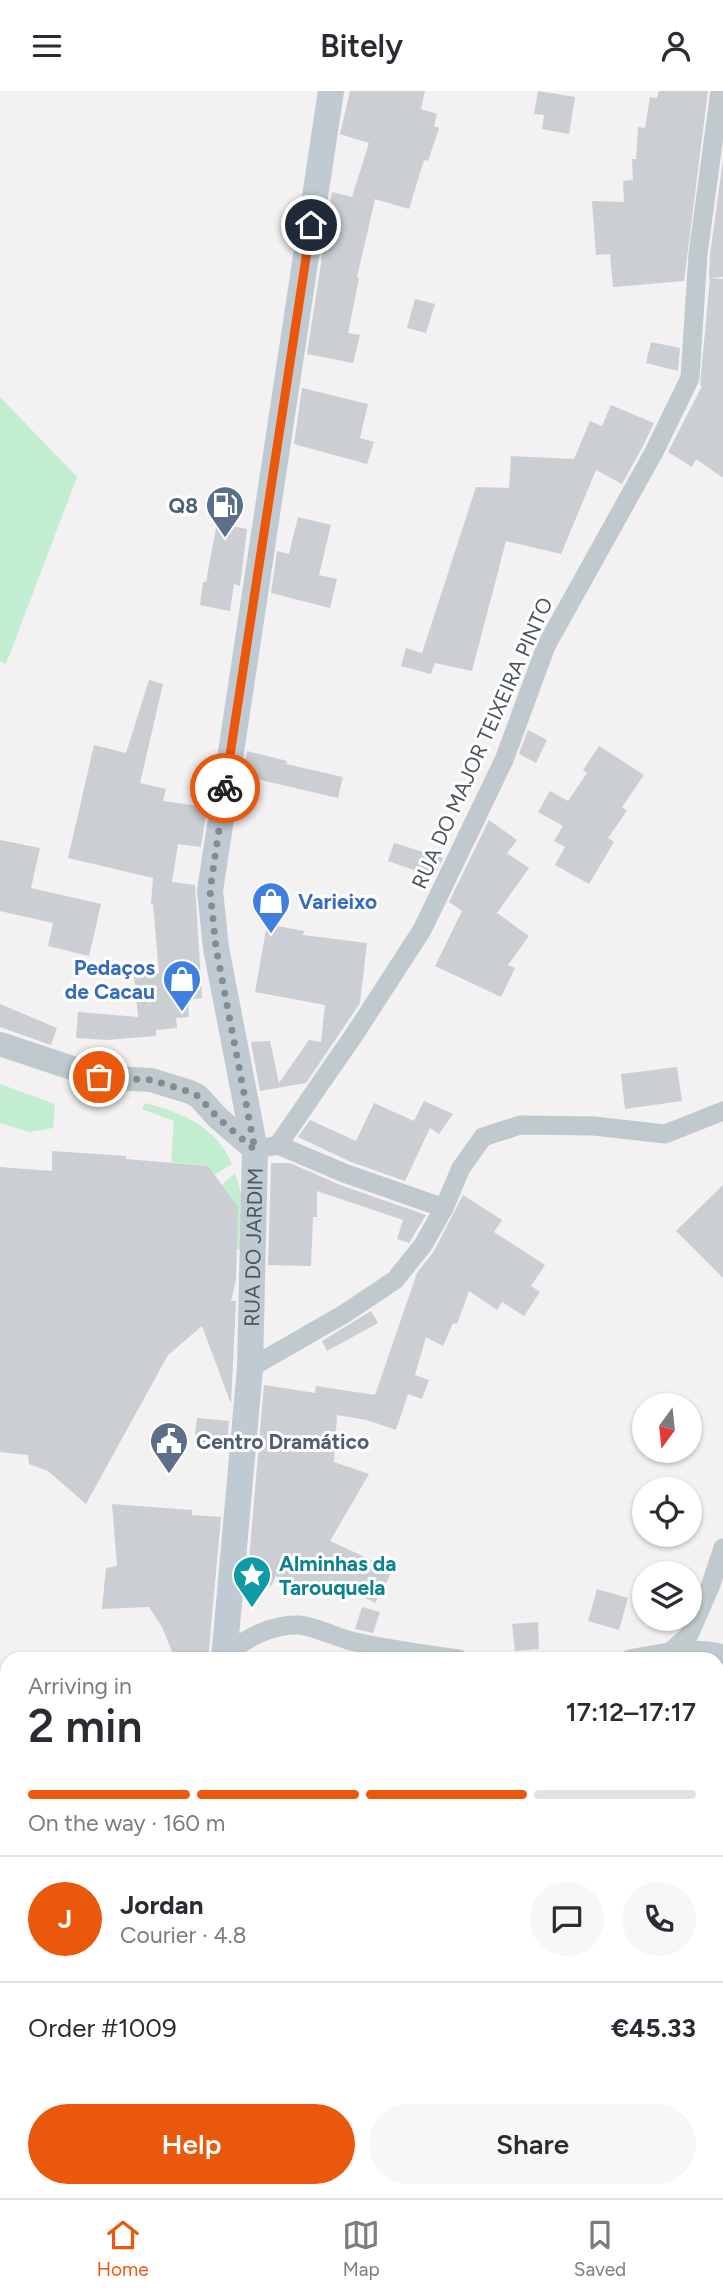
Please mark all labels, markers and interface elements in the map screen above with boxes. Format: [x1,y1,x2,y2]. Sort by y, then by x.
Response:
icon: menu [28,27,66,65]
text: Bitely [320,27,403,65]
icon: person [657,27,695,65]
pin [281,195,341,255]
icon: home [292,206,330,244]
fuel station icon: Q8 [204,484,246,539]
place label: Q8 [169,493,198,518]
street label: RUA DO MAJOR TEIXEIRA PINTO [406,594,558,892]
courier [190,753,260,823]
icon: bike [206,769,244,807]
shop icon: Varieixo [250,880,292,935]
place label: Varieixo [298,889,377,914]
place label: Pedaços de Cacau [65,955,155,1004]
shop icon: Pedaços de Cacau [161,958,203,1013]
pin [69,1047,129,1107]
icon: bag [80,1058,118,1096]
street label: RUA DO JARDIM [238,1167,267,1327]
north arrow [632,1393,702,1463]
map controls [632,1393,702,1631]
public building icon: Centro Dramático [148,1420,190,1475]
place label: Centro Dramático [196,1429,369,1454]
button: locate [632,1477,702,1547]
place label: Alminhas da Tarouquela [279,1551,397,1600]
place icon: Alminhas da Tarouquela [231,1554,273,1609]
button: layers [632,1561,702,1631]
text: Arriving in [28,1672,132,1700]
text: 17:12–17:17 [566,1696,696,1728]
text: 2 min [28,1698,143,1754]
text: On the way · 160 m [28,1809,225,1837]
button: chat [530,1882,604,1956]
button: phone [622,1882,696,1956]
text: Jordan [120,1889,203,1921]
text: J [58,1903,72,1935]
text: Courier · 4.8 [120,1921,247,1949]
text: Order #1009 [28,2012,177,2044]
text: €45.33 [611,2012,696,2044]
button: Help [28,2104,355,2184]
button: Share [369,2104,696,2184]
tab: Home [97,2216,149,2281]
tab: Map [342,2216,380,2281]
tab: Saved [574,2216,626,2281]

